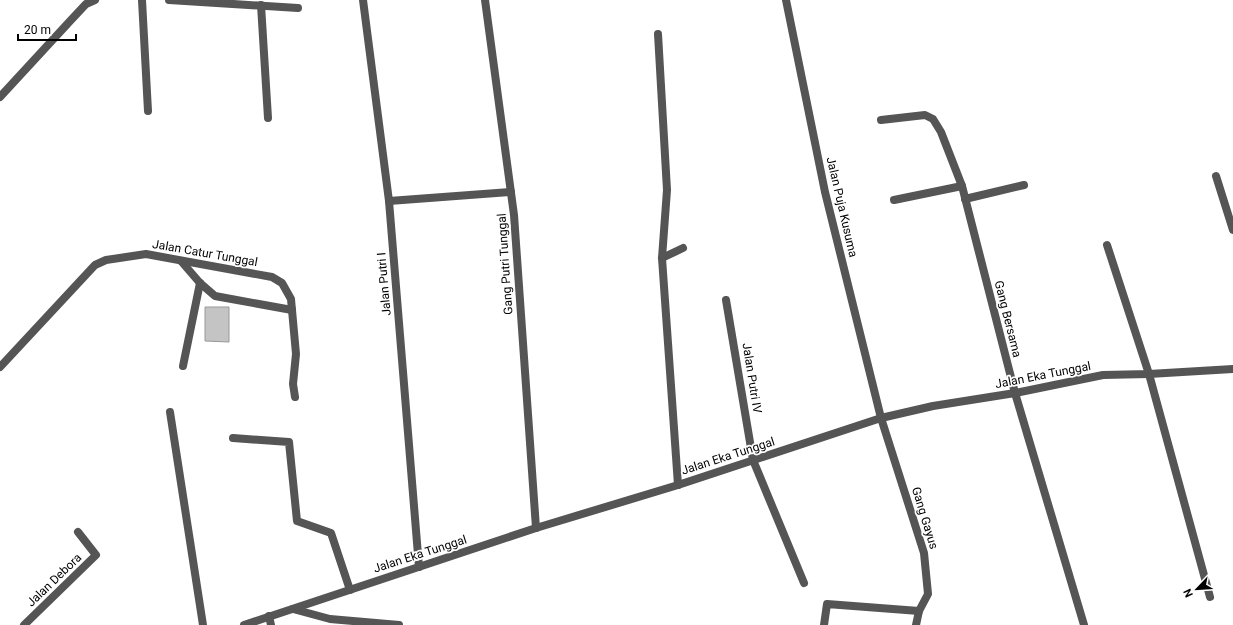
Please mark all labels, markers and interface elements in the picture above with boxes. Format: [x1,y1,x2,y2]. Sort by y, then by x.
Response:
scale bar [18,16,76,42]
text: 20 m [24,23,51,37]
street label: Jalan Puja Kusuma [824,155,860,259]
street label: Gang Putri Tunggal [494,213,516,315]
street label: Jalan Catur Tunggal [151,237,259,269]
street label: Jalan Putri I [374,252,394,316]
street label: Gang Bersama [992,279,1024,359]
street label: Jalan Putri IV [740,342,765,415]
street label: Jalan Eka Tunggal [994,359,1092,391]
street label: Jalan Eka Tunggal [680,434,776,478]
street label: Gang Gayus [909,485,941,551]
street label: Jalan Eka Tunggal [372,532,468,576]
street label: Jalan Debora [24,551,84,609]
north arrow [1177,569,1217,609]
text: N [1181,587,1196,599]

